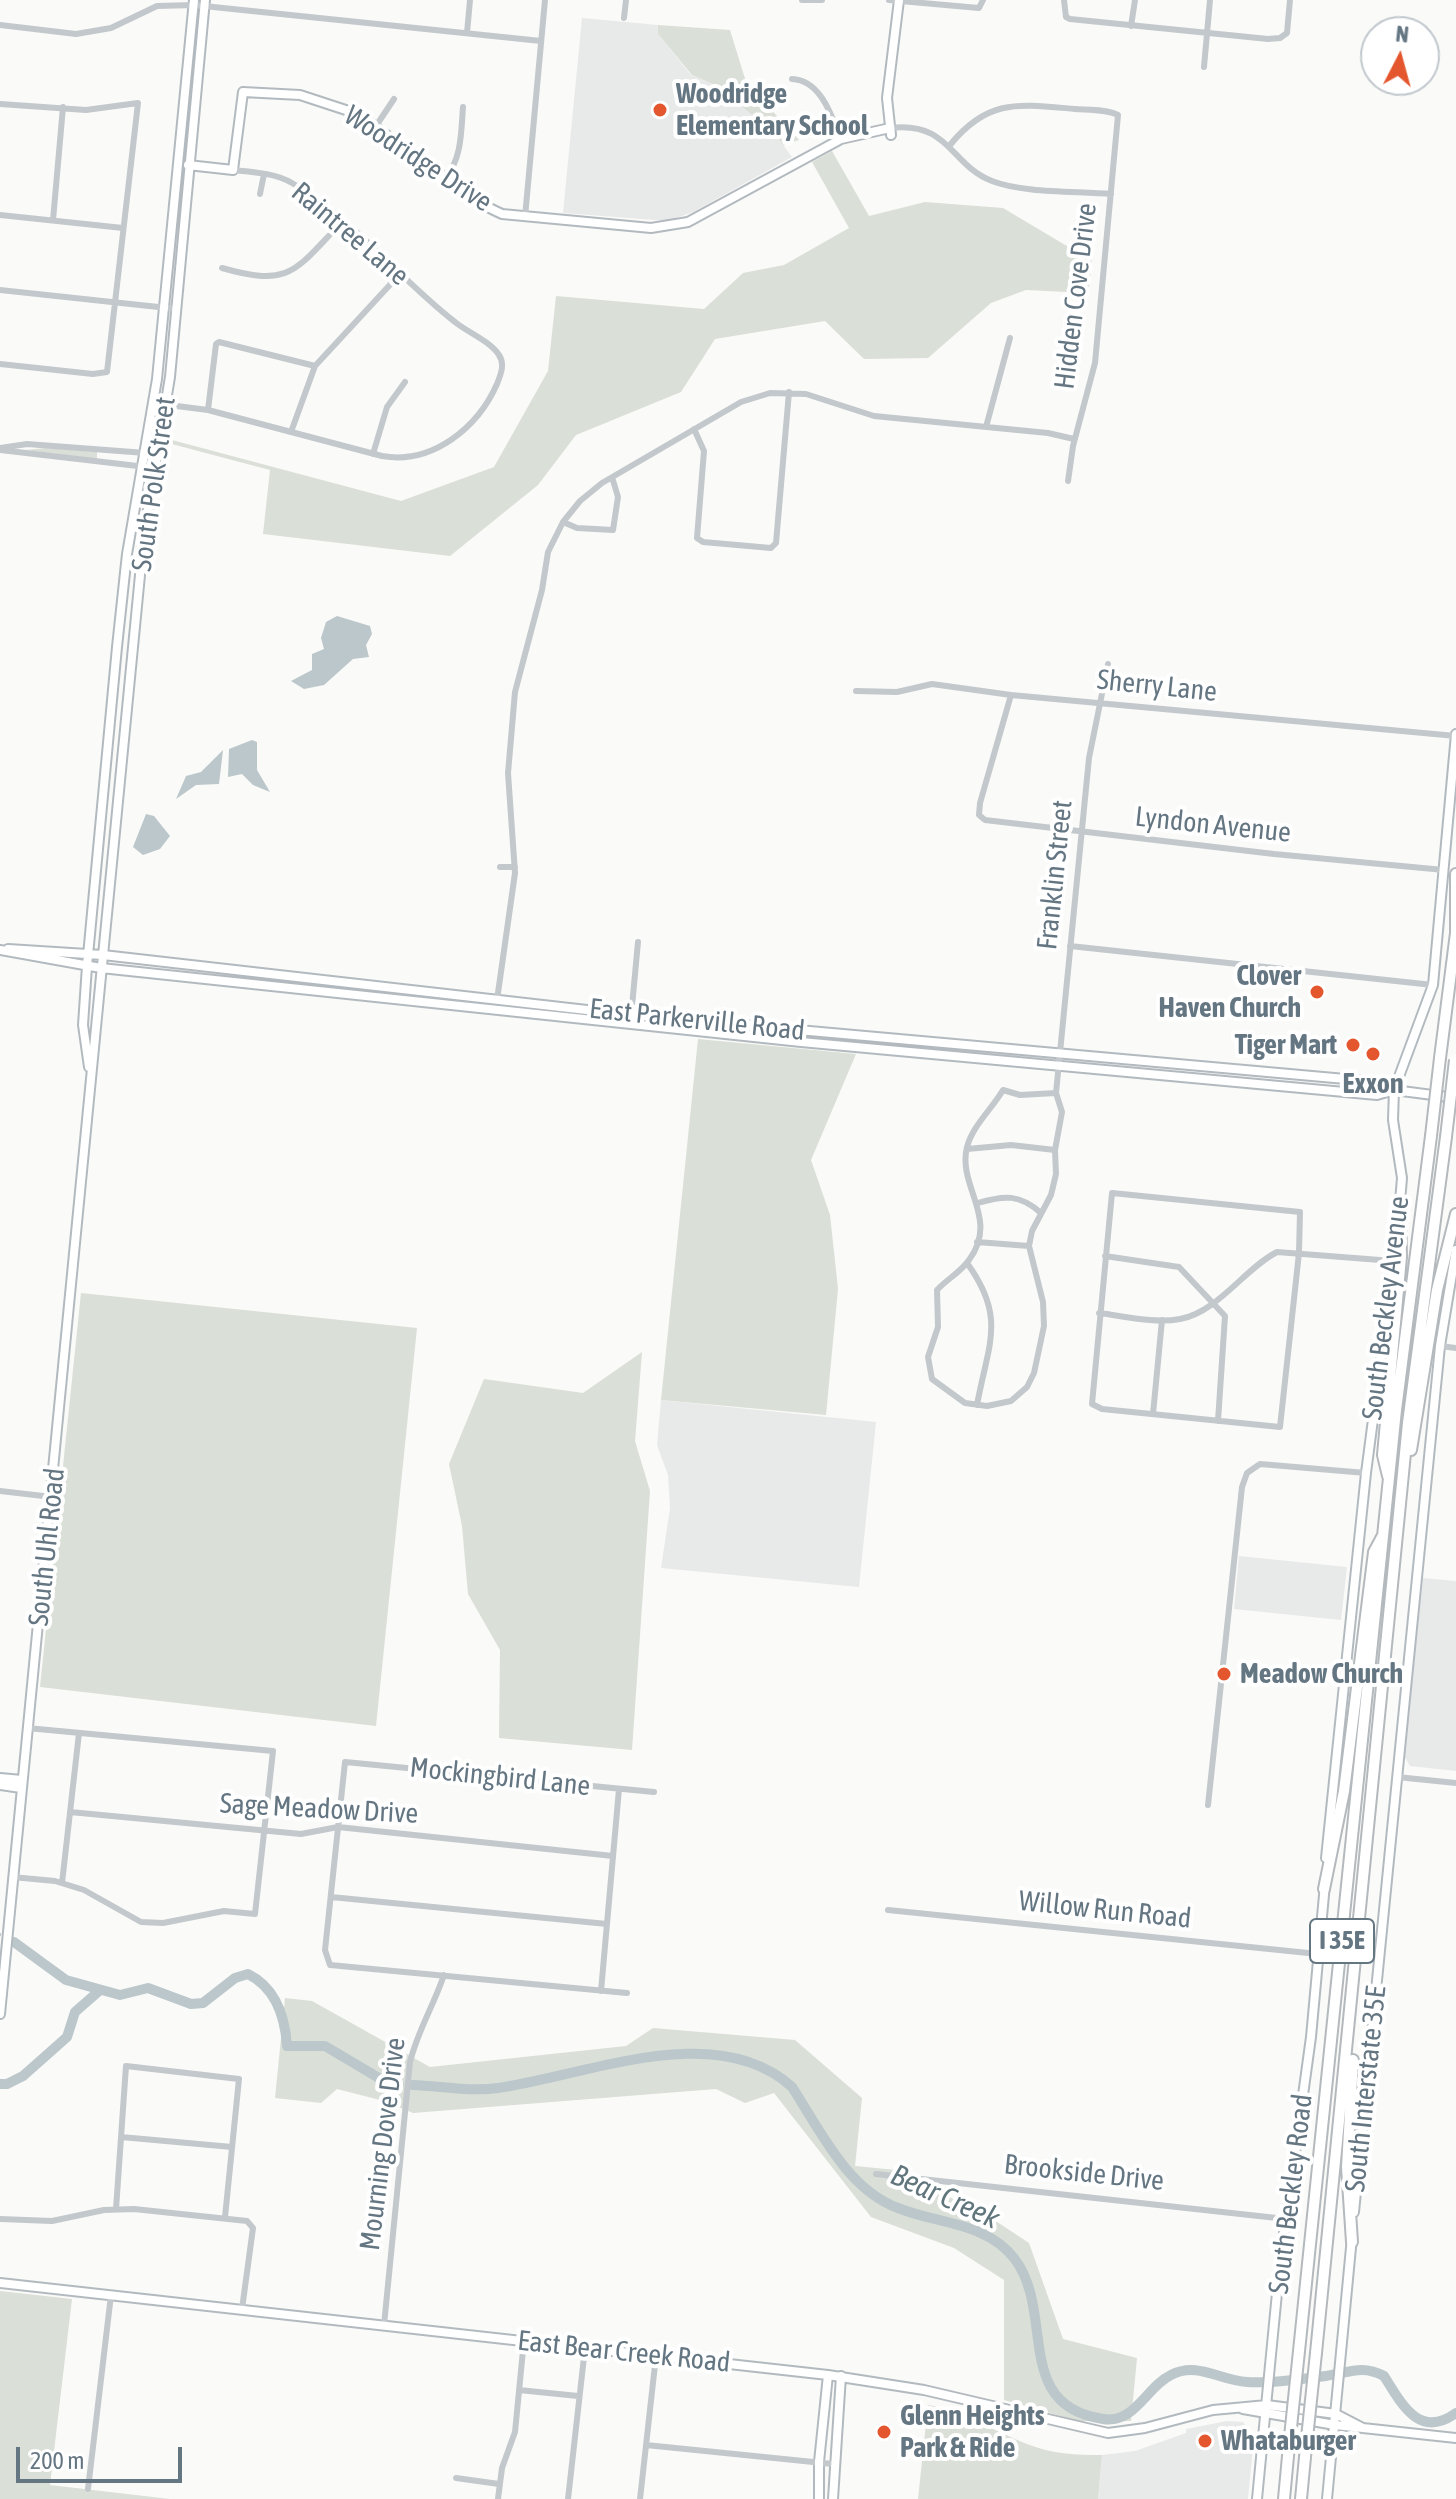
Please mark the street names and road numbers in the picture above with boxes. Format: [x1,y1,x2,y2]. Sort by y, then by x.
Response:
street label: Woodridge Drive [338,99,498,219]
street label: Raintree Lane [285,175,415,293]
street label: Hidden Cove Drive [1048,201,1104,391]
street label: South Polk Street [125,395,183,573]
street label: Sherry Lane [1096,663,1218,709]
street label: Franklin Street [1030,799,1080,951]
street label: Lyndon Avenue [1133,800,1293,850]
street label: East Parkerville Road [588,992,806,1048]
street label: South Beckley Avenue [1356,1194,1416,1422]
street label: South Uhl Road [22,1466,72,1628]
street label: Mockingbird Lane [408,1751,592,1803]
street label: Sage Meadow Drive [219,1787,419,1831]
street label: Willow Run Road [1017,1884,1193,1936]
road number: I 35E [1310,1919,1374,1963]
street label: South Interstate 35E [1338,1984,1394,2194]
street label: Mourning Dove Drive [353,2036,413,2252]
street label: South Beckley Road [1262,2092,1320,2296]
street label: Brookside Drive [1002,2148,1166,2198]
street label: East Bear Creek Road [516,2324,732,2380]

